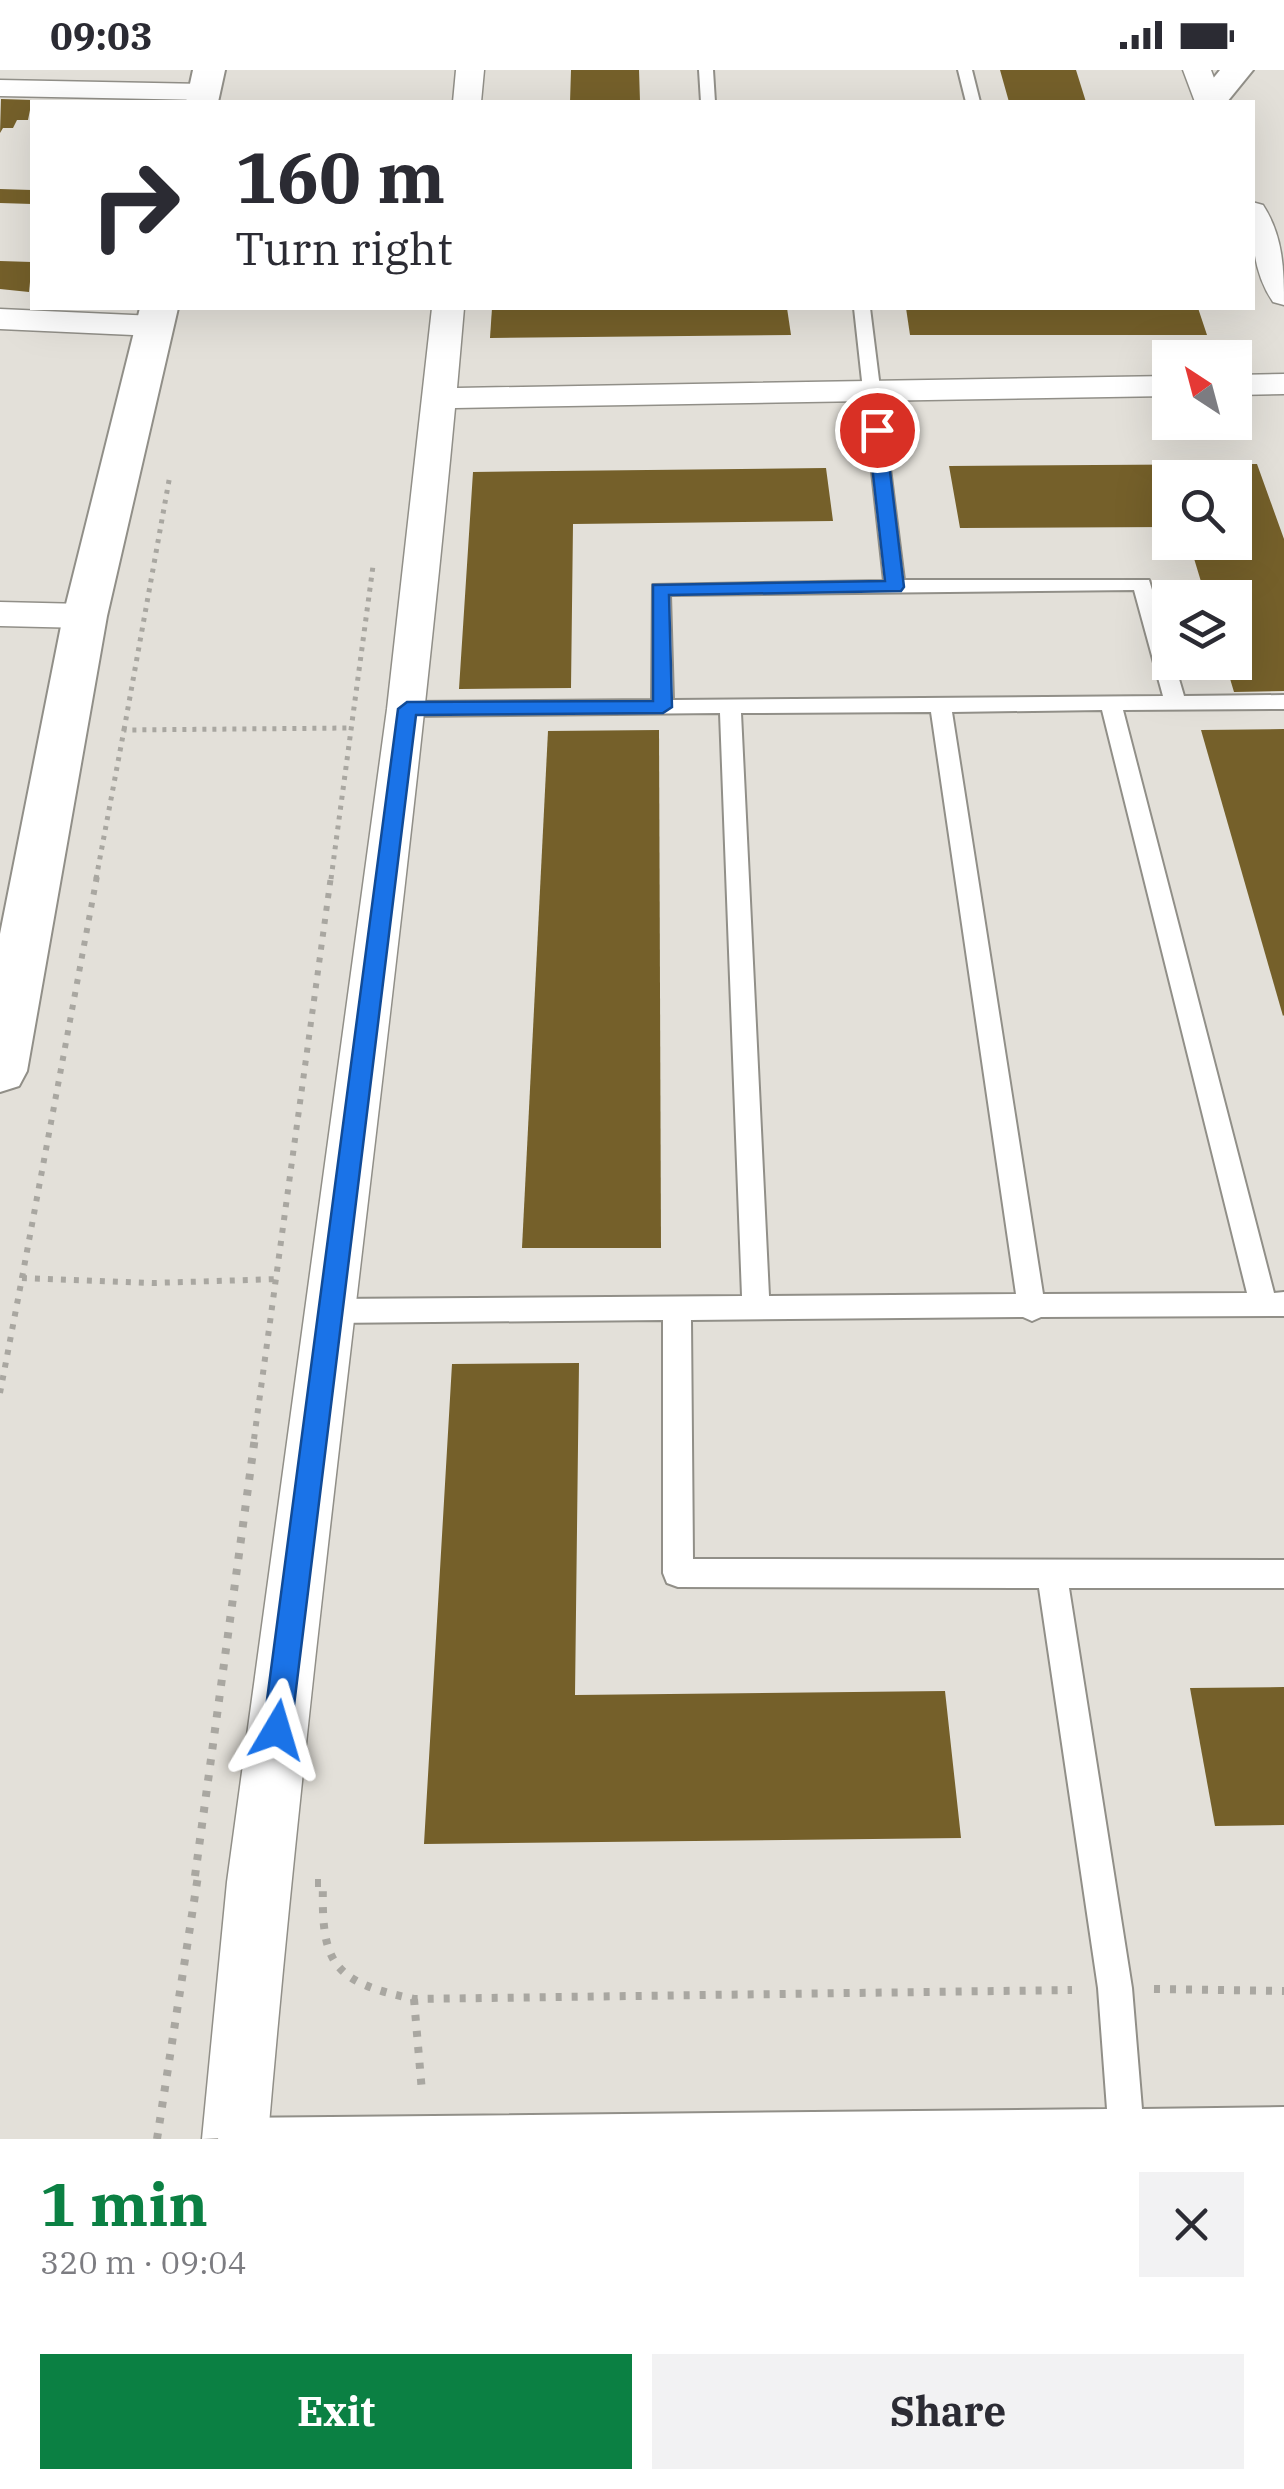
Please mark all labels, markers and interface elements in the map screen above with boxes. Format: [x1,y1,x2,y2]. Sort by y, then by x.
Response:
text: 09:03 [50,11,153,60]
text: 160 m [235,131,445,222]
icon: right [70,140,200,270]
text: Turn right [235,219,453,277]
north arrow [1152,340,1252,440]
map controls [1152,340,1252,680]
pin [835,388,920,473]
icon: arrive [850,403,905,458]
button: search [1152,460,1252,560]
button: layers [1152,580,1252,680]
position arrow [225,1678,329,1782]
text: 1 min [40,2164,208,2243]
button: close [1139,2172,1244,2277]
text: 320 m · 09:04 [40,2241,247,2283]
button: Exit [40,2354,632,2469]
button: Share [652,2354,1244,2469]

